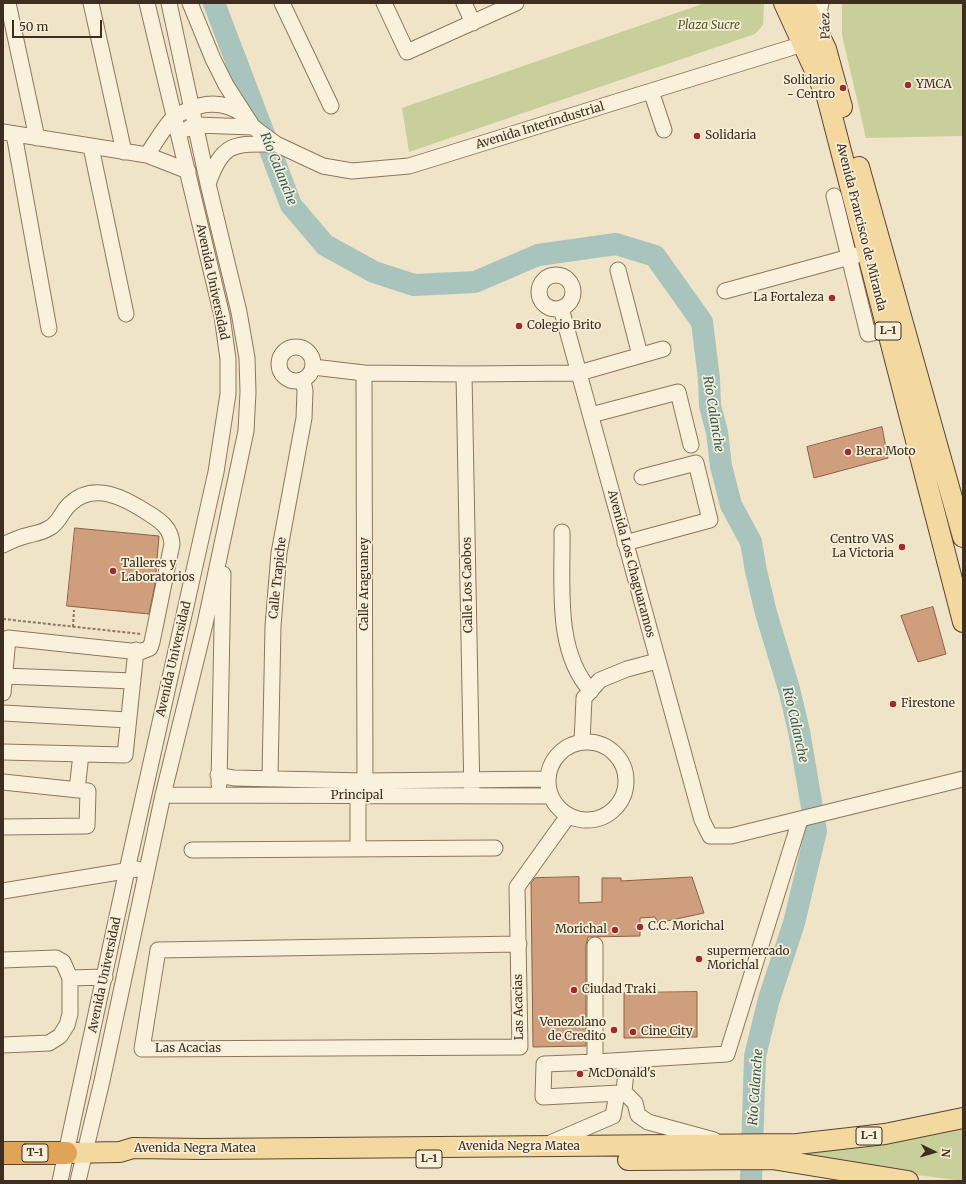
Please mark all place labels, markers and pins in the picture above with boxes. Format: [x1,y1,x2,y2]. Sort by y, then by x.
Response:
place label: Solidario - Centro [783,74,835,102]
place label: YMCA [916,78,952,92]
marker: YMCA [903,80,913,90]
marker: Solidario - Centro [838,83,848,93]
place label: Solidaria [705,129,756,143]
marker: Solidaria [692,131,702,141]
place label: La Fortaleza [753,291,824,305]
marker: La Fortaleza [827,293,837,303]
place label: Colegio Brito [527,319,601,333]
marker: Colegio Brito [514,321,524,331]
place label: Bera Moto [856,445,915,459]
marker: Bera Moto [843,447,853,457]
place label: Centro VAS La Victoria [830,533,894,561]
marker: Centro VAS La Victoria [897,542,907,552]
place label: Talleres y Laboratorios [121,557,195,585]
marker: Talleres y Laboratorios [108,566,118,576]
place label: Firestone [901,697,955,711]
marker: Firestone [888,699,898,709]
place label: C.C. Morichal [648,920,724,934]
marker: C.C. Morichal [635,922,645,932]
place label: Morichal [555,923,607,937]
marker: Morichal [610,925,620,935]
place label: supermercado Morichal [707,945,790,973]
marker: supermercado Morichal [694,954,704,964]
place label: Ciudad Traki [582,983,656,997]
marker: Ciudad Traki [569,985,579,995]
place label: Venezolano de Credito [540,1016,606,1044]
marker: Venezolano de Credito [609,1025,619,1035]
place label: Cine City [641,1025,693,1039]
marker: Cine City [628,1027,638,1037]
place label: McDonald's [588,1067,656,1081]
marker: McDonald's [575,1069,585,1079]

